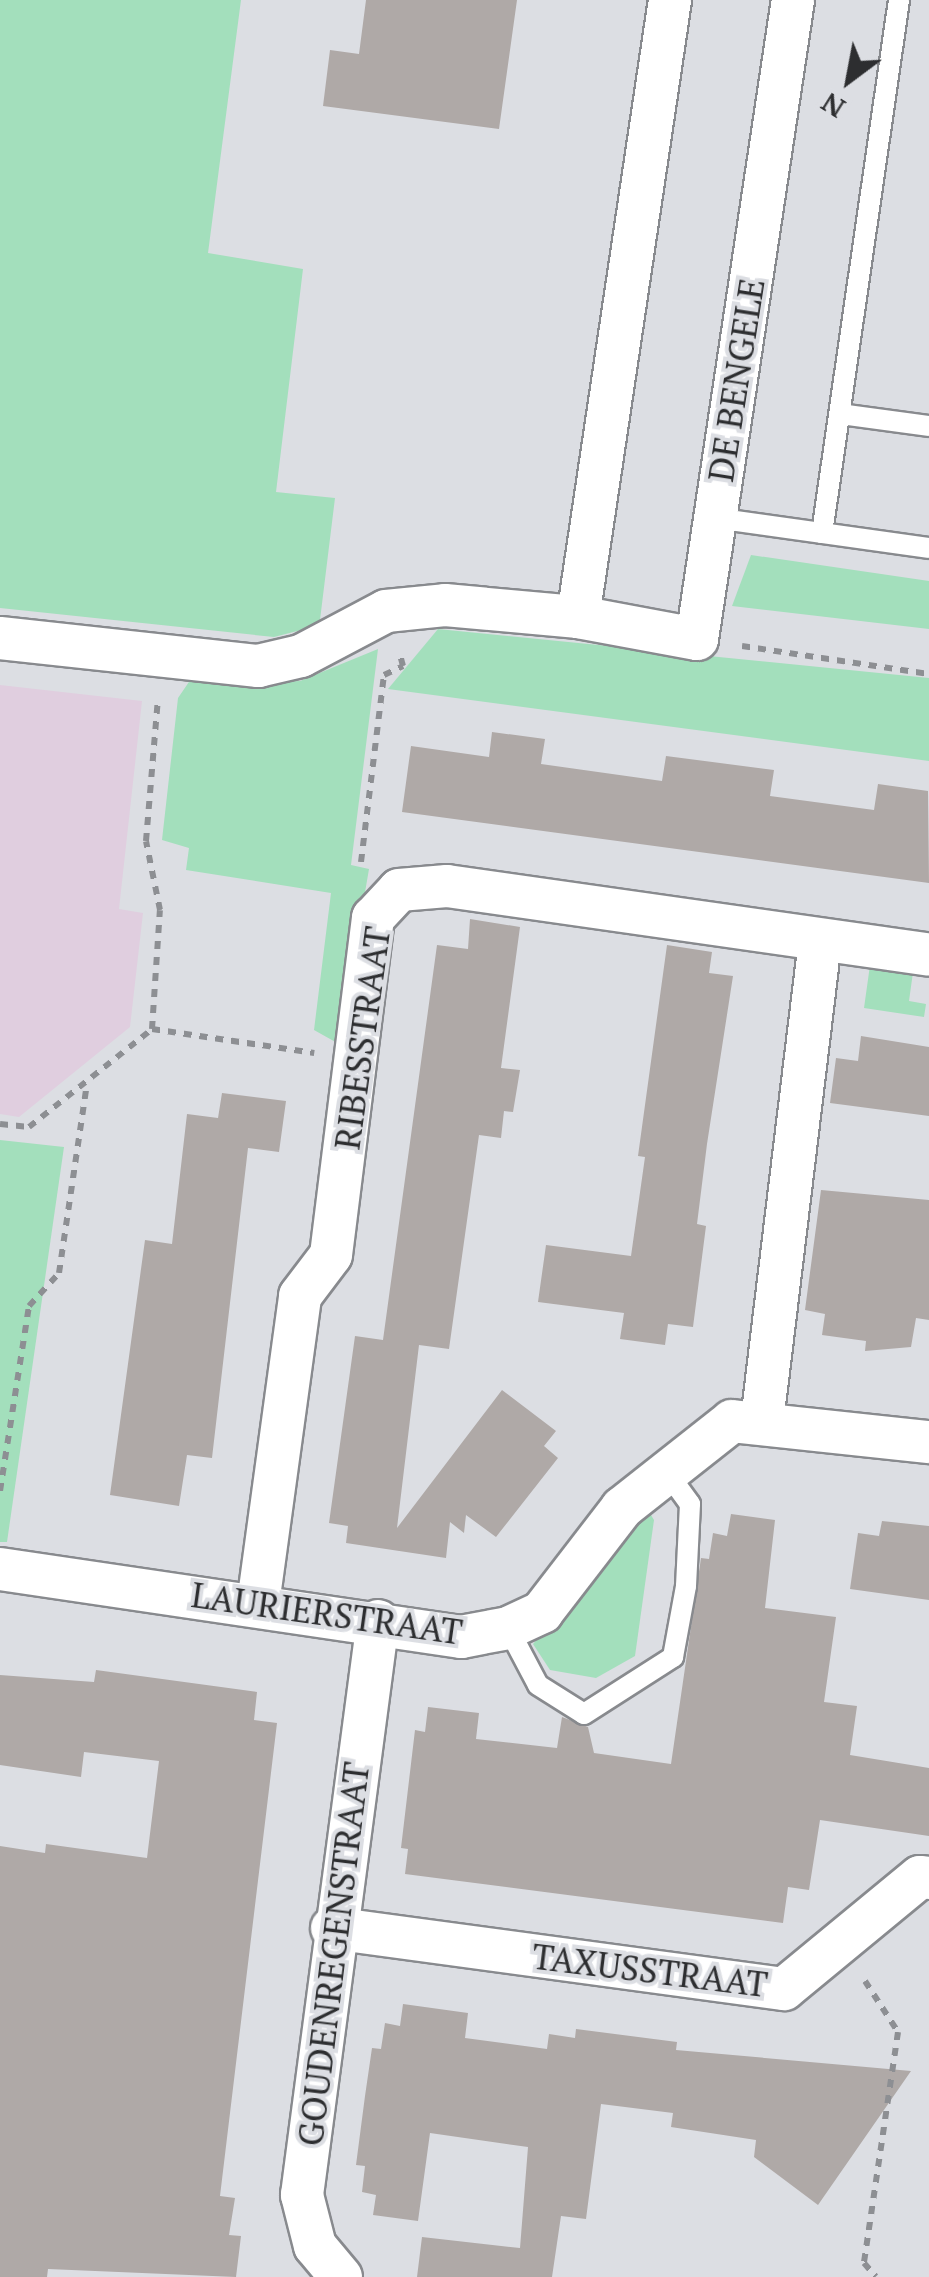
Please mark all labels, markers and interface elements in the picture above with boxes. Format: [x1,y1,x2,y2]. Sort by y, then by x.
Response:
north arrow [799,30,899,130]
text: N [814,85,852,127]
street label: DE BENGELE [699,275,773,485]
street label: RIBESSTRAAT [326,924,398,1152]
street label: LAURIERSTRAAT [189,1573,465,1653]
street label: GOUDENREGENSTRAAT [289,1760,377,2148]
street label: TAXUSSTRAAT [530,1935,770,2005]

